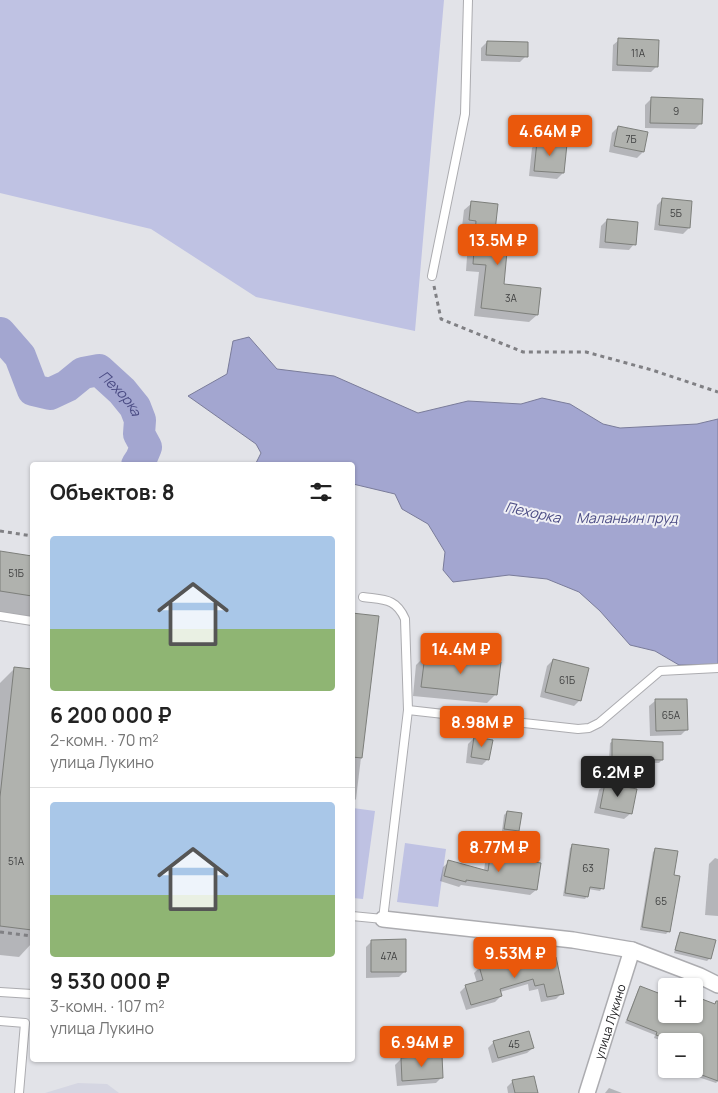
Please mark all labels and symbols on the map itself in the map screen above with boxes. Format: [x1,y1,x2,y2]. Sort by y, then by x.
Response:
house number: 11А [631,46,646,60]
house number: 9 [673,104,679,118]
pin: 4.64M ₽ [504,114,596,157]
house number: 7Б [625,132,637,146]
house number: 5Б [670,206,682,220]
pin: 13.5M ₽ [452,224,544,266]
house number: 3А [505,291,518,305]
water label: Пехорка [96,366,147,419]
water label: Пехорка [504,497,564,527]
water label: Маланьин пруд [576,508,679,527]
house number: 51Б [8,566,24,580]
pin: 14.4M ₽ [415,632,507,675]
house number: 61Б [559,673,575,687]
pin: 8.98M ₽ [436,706,528,748]
house number: 65А [662,708,681,722]
pin: 6.2M ₽ [577,756,659,798]
pin: 8.77M ₽ [453,830,545,873]
house number: 51А [8,854,25,868]
house number: 63 [582,861,594,875]
house number: 65 [655,894,667,908]
pin: 9.53M ₽ [469,936,561,979]
house number: 47А [381,949,398,963]
street label: улица Лукино [590,982,629,1061]
pin: 6.94M ₽ [376,1026,468,1068]
house number: 45 [508,1037,520,1051]

